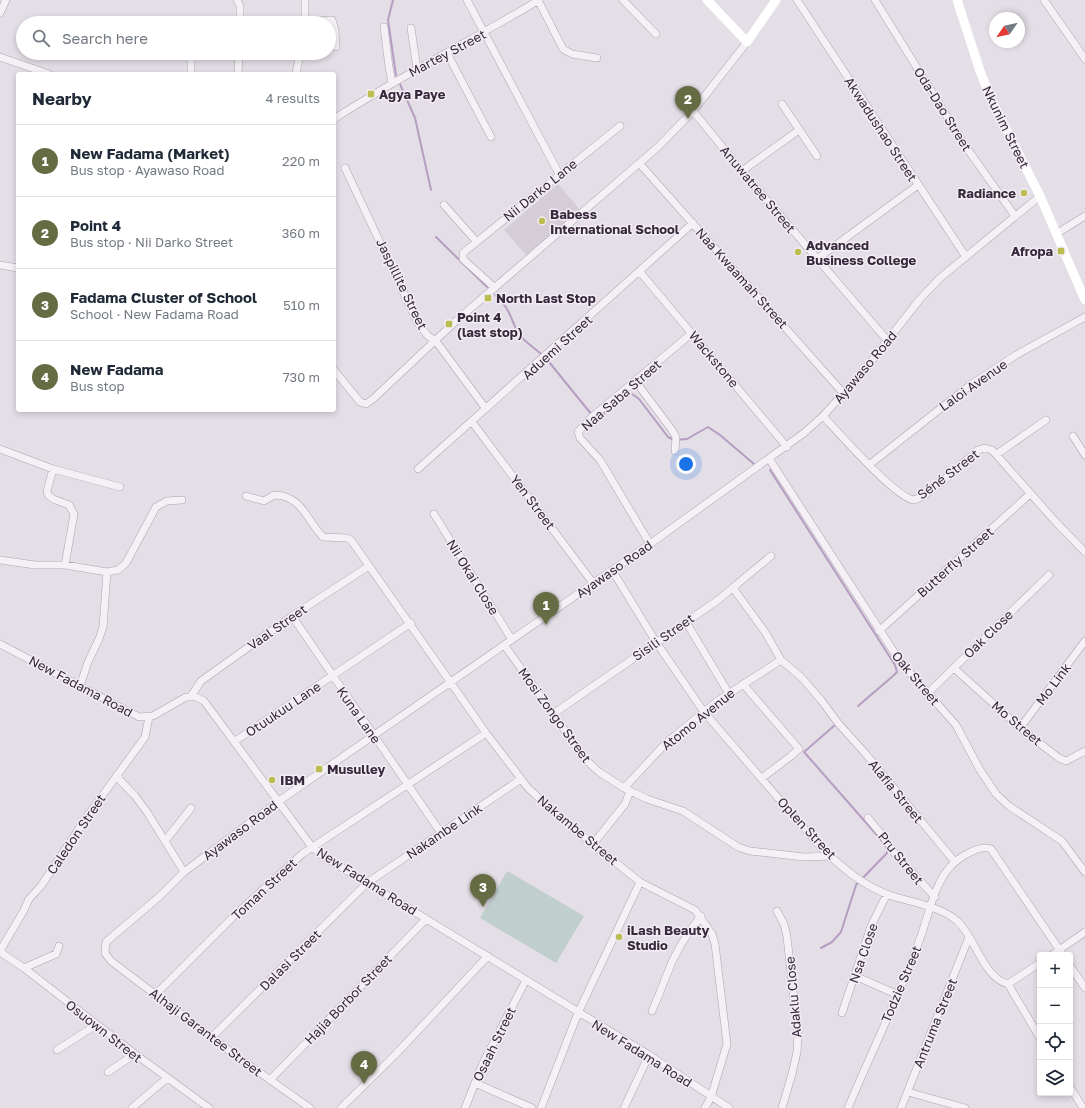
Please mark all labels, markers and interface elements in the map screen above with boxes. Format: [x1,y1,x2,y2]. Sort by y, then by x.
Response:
north arrow [989,12,1025,48]
search box [16,16,336,60]
street label: Martey Street [406,26,488,80]
icon: search [30,27,52,49]
text: Search here [62,29,148,47]
street label: Oda-Dao Street [911,64,975,154]
street label: Akwadushao Street [841,74,921,184]
street label: Nkunim Street [979,83,1033,171]
place label: Agya Paye [379,86,446,102]
pin: 2 [675,86,701,119]
text: Nearby [32,88,92,109]
marker: Agya Paye [366,89,376,99]
text: 4 results [266,90,320,106]
street label: Anuwatree Street [717,142,799,236]
text: New Fadama (Market) [70,144,230,162]
text: 1 [42,153,48,169]
text: 220 m [282,153,320,169]
street label: Nii Darko Lane [500,155,580,225]
text: Bus stop · Ayawaso Road [70,162,224,178]
place label: Radiance [958,185,1016,201]
marker: Radiance [1019,188,1029,198]
place label: Babess International School [550,206,680,237]
text: Point 4 [70,216,121,234]
marker: Babess International School [537,216,547,226]
street label: Naa Kwaamah Street [693,224,791,332]
text: 2 [41,225,49,241]
text: 360 m [282,225,320,241]
text: Bus stop · Nii Darko Street [70,234,233,250]
street label: Jaspillite Street [373,236,431,332]
place label: Advanced Business College [806,237,916,268]
place label: Afropa [1011,243,1053,259]
marker: Afropa [1056,246,1066,256]
marker: Advanced Business College [793,247,803,257]
text: Fadama Cluster of School [70,288,257,306]
place label: North Last Stop [496,290,596,306]
marker: North Last Stop [483,293,493,303]
text: 3 [41,297,49,313]
text: 510 m [283,297,320,313]
text: School · New Fadama Road [70,306,239,322]
place label: Point 4 (last stop) [457,309,523,340]
street label: Aduemi Street [519,311,595,383]
marker: Point 4 (last stop) [444,319,454,329]
street label: Wackstone [686,327,742,391]
street label: Ayawaso Road [830,328,900,406]
street label: Naa Saba Street [578,356,664,434]
street label: Laloi Avenue [936,356,1010,414]
text: New Fadama [70,360,163,378]
text: 4 [41,369,49,385]
text: 730 m [283,369,320,385]
text: Bus stop [70,378,125,394]
street label: Séné Street [914,446,982,502]
your location [676,454,696,474]
street label: Yen Street [507,471,559,533]
street label: Butterfly Street [913,523,997,601]
street label: Nii Okai Close [443,536,503,618]
street label: Ayawaso Road [573,537,655,601]
pin: 1 [533,592,559,625]
street label: Vaal Street [244,601,310,653]
street label: Oak Close [960,606,1016,662]
street label: Sisili Street [629,610,697,664]
street label: Oak Street [889,648,943,708]
street label: New Fadama Road [26,652,136,720]
street label: Mo Link [1032,659,1074,708]
street label: Mosi Zongo Street [515,664,595,766]
street label: Otuukuu Lane [242,678,324,740]
street label: Kuna Lane [334,684,384,746]
street label: Atomo Avenue [658,685,738,753]
street label: Mo Street [989,697,1045,749]
street label: Alafia Street [865,756,927,826]
place label: Musulley [327,761,385,777]
marker: Musulley [314,764,324,774]
place label: IBM [280,772,305,788]
marker: IBM [267,775,277,785]
street label: Caledon Street [43,791,109,877]
street label: Nakambe Street [534,792,622,868]
street label: Oplen Street [774,794,840,862]
street label: Ayawaso Road [199,797,281,863]
street label: Nakambe Link [403,799,486,862]
street label: Pru Street [875,828,927,888]
street label: New Fadama Road [314,844,420,918]
street label: Toman Street [228,855,300,923]
pin: 3 [470,874,496,907]
street label: Nsa Close [845,921,881,985]
place label: iLash Beauty Studio [627,922,709,953]
street label: Dalasi Street [256,926,324,994]
marker: iLash Beauty Studio [614,932,624,942]
street label: Todzie Street [878,943,924,1025]
street label: Hajia Borbor Street [301,951,395,1047]
map controls [1037,952,1073,1096]
button: + [1037,952,1073,988]
street label: Adaklu Close [781,956,805,1038]
street label: Antruma Street [910,976,960,1070]
street label: Alhaji Garantee Street [147,984,265,1080]
button: − [1037,988,1073,1024]
street label: Osuown Street [63,996,145,1066]
street label: Osaah Street [469,1004,519,1084]
street label: New Fadama Road [589,1016,695,1090]
button: locate [1037,1024,1073,1060]
pin: 4 [351,1051,377,1084]
button: layers [1037,1060,1073,1096]

